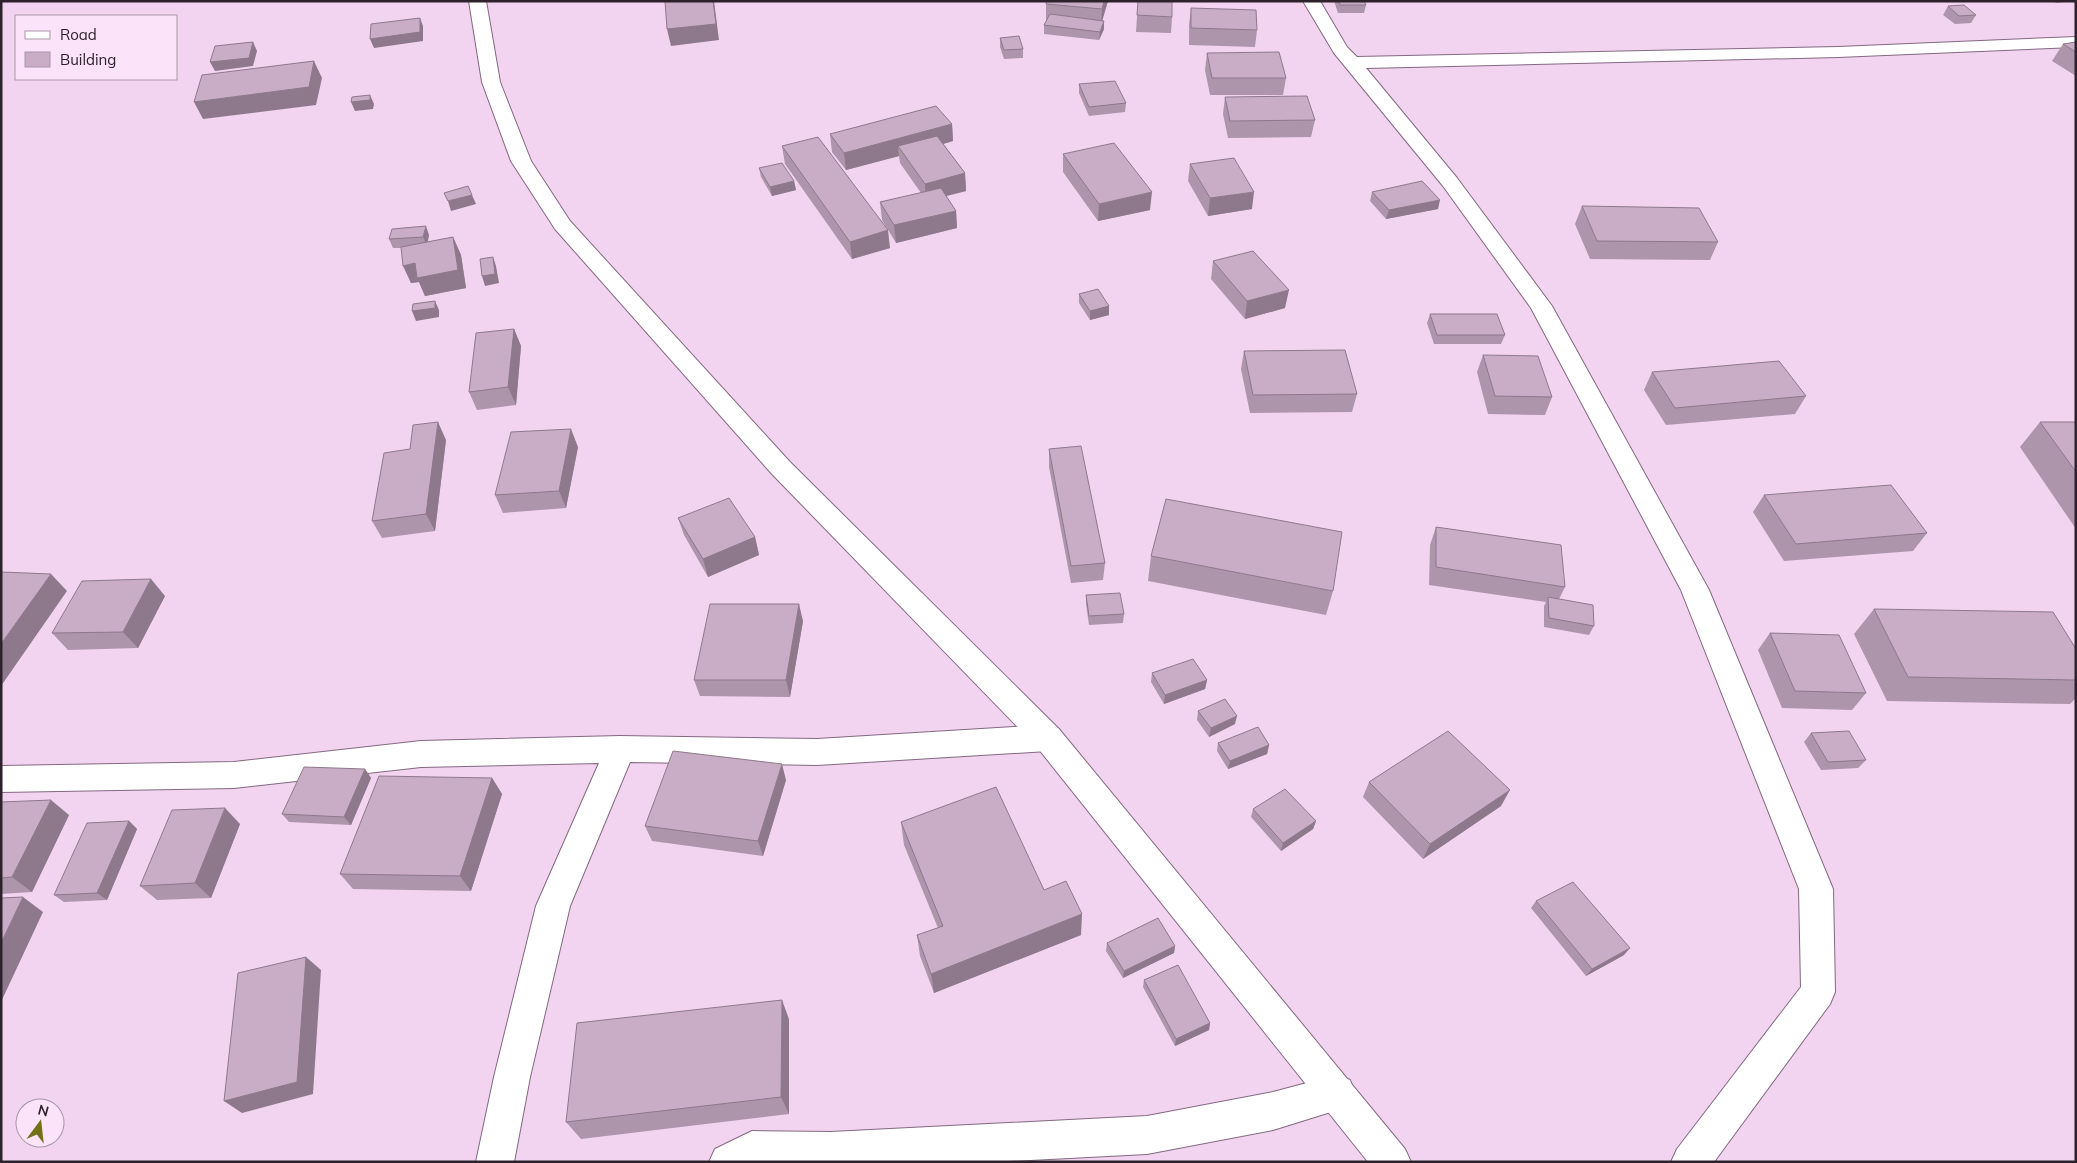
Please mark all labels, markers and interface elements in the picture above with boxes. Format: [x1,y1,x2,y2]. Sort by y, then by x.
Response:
legend [15,15,178,80]
text: Road [60,25,97,44]
text: Building [60,50,116,69]
north arrow [15,1098,65,1148]
text: N [36,1100,51,1121]

